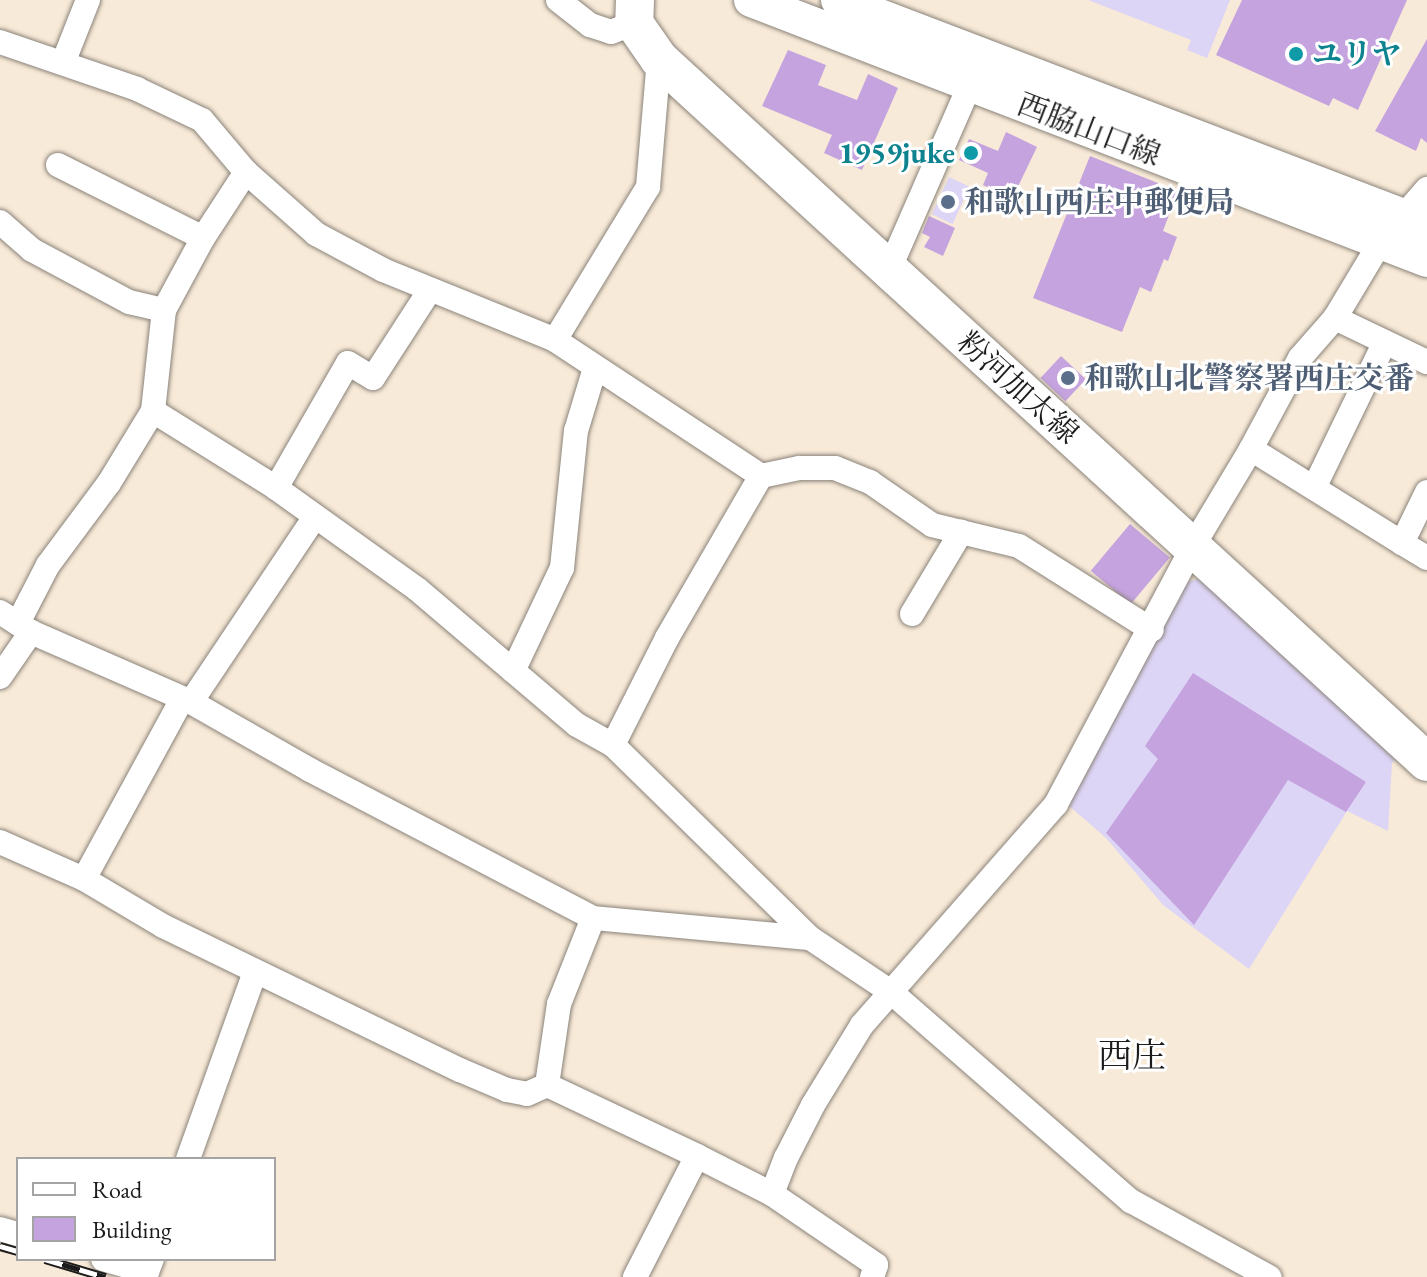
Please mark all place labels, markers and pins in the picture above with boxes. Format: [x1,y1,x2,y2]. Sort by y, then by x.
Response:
place label: ユリヤ [1312,36,1402,72]
marker: ユリヤ [1287,45,1305,63]
place label: 1959juke [839,135,955,171]
marker: 1959juke [962,144,980,162]
place label: 和歌山西庄中郵便局 [964,184,1234,220]
marker: 和歌山西庄中郵便局 [939,193,957,211]
place label: 和歌山北警察署西庄交番 [1084,360,1414,396]
marker: 和歌山北警察署西庄交番 [1059,369,1077,387]

